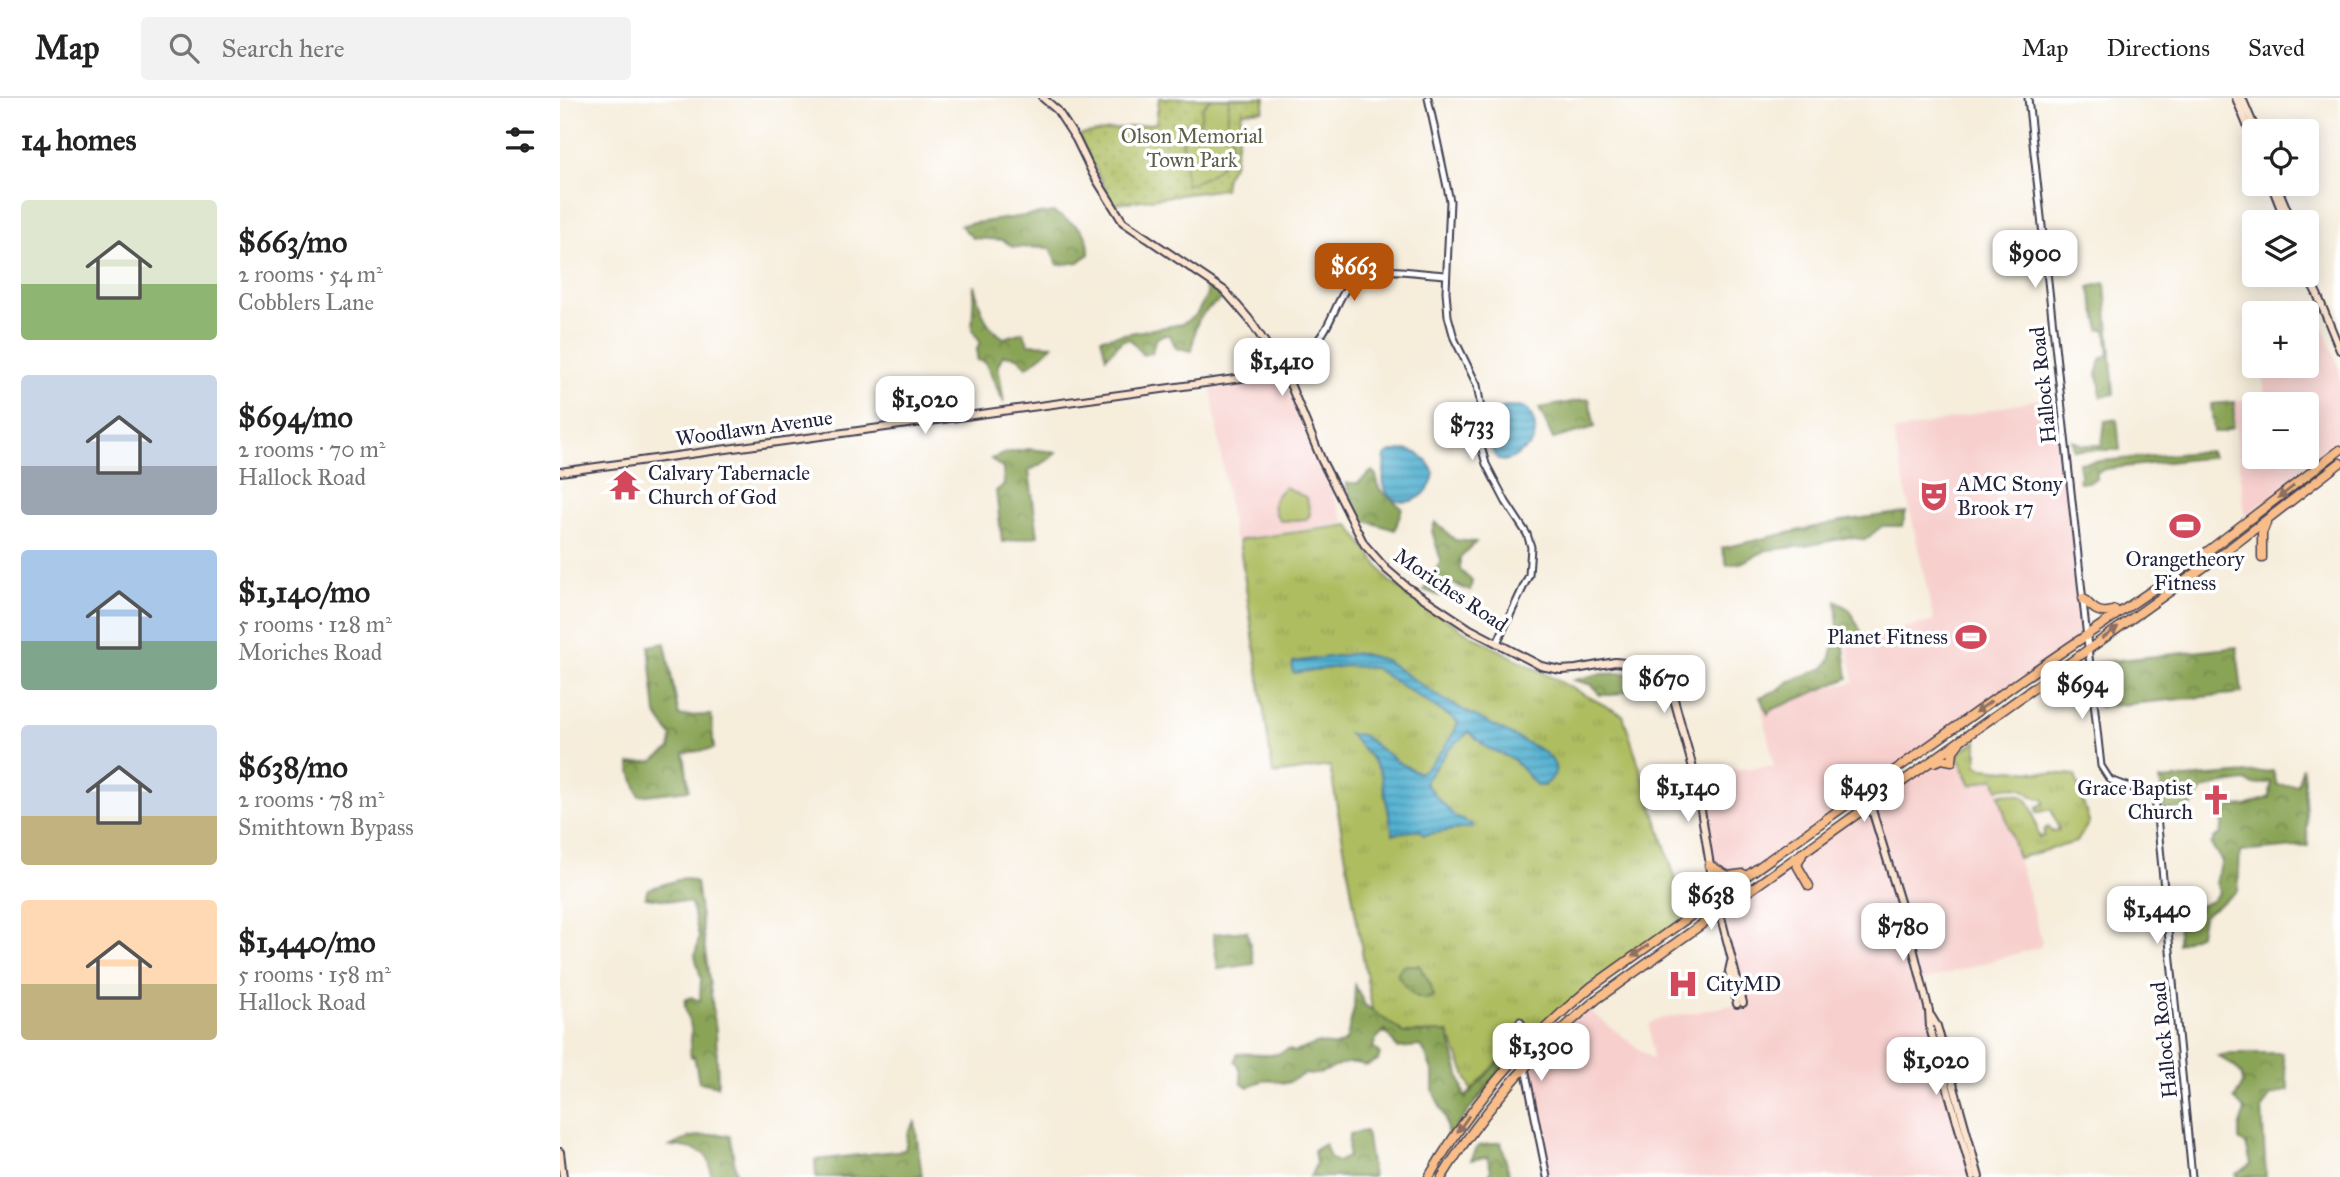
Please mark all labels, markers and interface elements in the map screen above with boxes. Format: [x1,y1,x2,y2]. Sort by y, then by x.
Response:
search box [141,17,631,80]
text: Map [35,28,99,68]
icon: search [165,29,203,67]
text: Search here [221,32,345,64]
text: Map [2022,33,2069,63]
text: Directions [2107,33,2210,63]
text: Saved [2248,33,2305,63]
map controls [2242,119,2319,469]
button: locate [2242,119,2319,196]
icon: filters [501,121,539,159]
text: 14 homes [21,122,136,158]
park label: Olson Memorial Town Park [1121,123,1264,173]
button: layers [2242,210,2319,287]
text: $663/mo [238,224,347,260]
icon: home [77,228,161,312]
pin: $900 [1994,230,2076,290]
text: $900 [2009,239,2061,267]
pin: $663 [1313,244,1395,303]
text: $663 [1331,252,1377,280]
text: 2 rooms · 54 m² [238,260,383,288]
text: Cobblers Lane [238,288,374,316]
button: + [2242,301,2319,378]
street label: Hallock Road [2024,325,2062,445]
pin: $1,410 [1225,338,1339,398]
text: $1,410 [1250,347,1314,375]
pin: $1,020 [868,376,982,436]
text: $1,020 [892,385,958,413]
button: − [2242,392,2319,469]
text: $694/mo [238,399,353,435]
pin: $733 [1431,402,1513,462]
icon: home [77,403,161,487]
street label: Woodlawn Avenue [674,404,834,452]
text: $733 [1450,411,1494,439]
text: 2 rooms · 70 m² [238,435,386,463]
place label: Calvary Tabernacle Church of God [648,460,810,510]
text: Hallock Road [238,463,366,491]
temple icon: Calvary Tabernacle Church of God [608,468,642,502]
place label: AMC Stony Brook 17 [1956,471,2064,521]
theatre icon: AMC Stony Brook 17 [1917,479,1951,513]
one-way arrow [2278,484,2296,499]
sports icon: Orangetheory Fitness [2168,509,2202,543]
street label: Moriches Road [1389,542,1513,638]
place label: Orangetheory Fitness [2126,546,2246,596]
text: $1,140/mo [238,574,370,610]
icon: home [77,578,161,662]
text: 5 rooms · 128 m² [238,610,392,638]
sports icon: Planet Fitness [1954,620,1988,654]
place label: Planet Fitness [1827,624,1948,650]
one-way arrow [2101,626,2119,640]
text: Moriches Road [238,638,382,666]
pin: $670 [1623,656,1705,715]
pin: $694 [2041,662,2123,721]
text: $670 [1638,664,1690,692]
text: $694 [2057,670,2107,698]
one-way arrow [1974,700,1992,714]
text: $638/mo [238,749,348,785]
icon: home [77,753,161,837]
pin: $1,140 [1631,764,1745,824]
pin: $493 [1823,764,1905,824]
text: $1,140 [1656,773,1720,801]
text: $493 [1840,773,1888,801]
place label: Grace Baptist Church [2077,775,2194,825]
church icon: Grace Baptist Church [2199,783,2233,817]
text: 2 rooms · 78 m² [238,785,384,813]
text: Smithtown Bypass [238,813,414,841]
pin: $638 [1670,872,1752,932]
text: $638 [1687,881,1735,909]
pin: $1,440 [2100,886,2214,946]
text: $1,440 [2123,895,2191,923]
pin: $780 [1862,904,1944,963]
text: $780 [1877,912,1929,940]
text: $1,440/mo [238,924,376,960]
icon: home [77,928,161,1012]
one-way arrow [1631,944,1649,958]
text: 5 rooms · 158 m² [238,960,391,988]
hospital icon: CityMD [1666,967,1700,1001]
place label: CityMD [1706,971,1781,997]
street label: Hallock Road [2145,980,2183,1100]
text: Hallock Road [238,988,366,1016]
pin: $1,300 [1484,1024,1598,1083]
text: $1,300 [1509,1032,1573,1060]
pin: $1,020 [1879,1038,1993,1097]
text: $1,020 [1903,1046,1969,1074]
one-way arrow [1456,1115,1470,1133]

